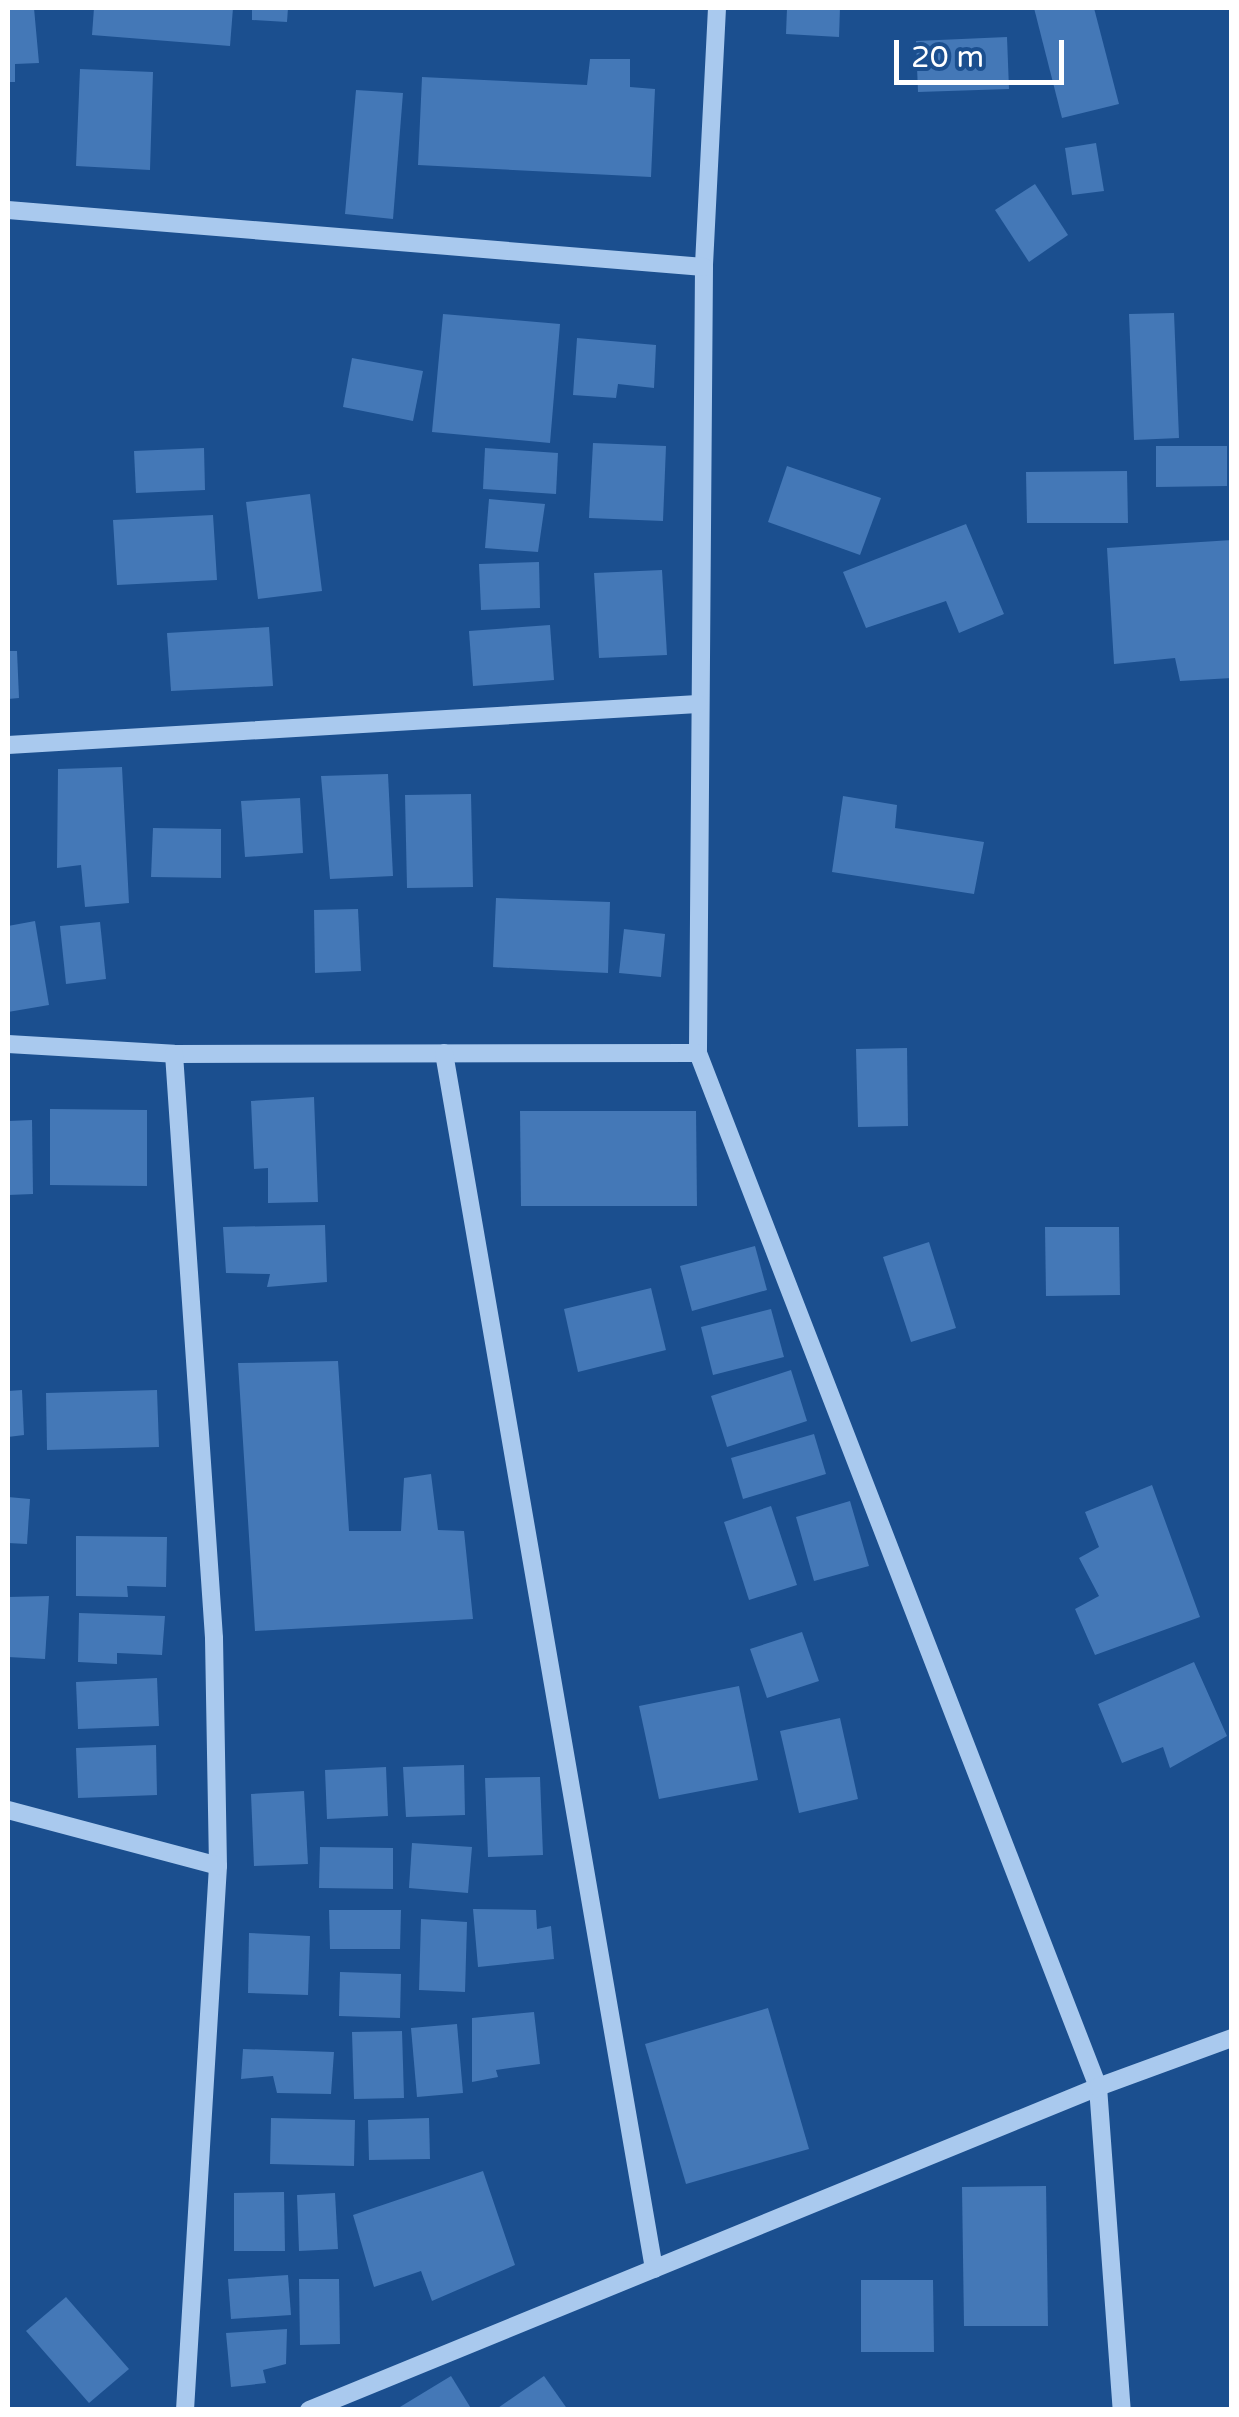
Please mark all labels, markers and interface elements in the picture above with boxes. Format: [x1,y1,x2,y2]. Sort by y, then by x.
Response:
scale bar [899,20,1069,82]
text: 20 m [911,39,984,76]

